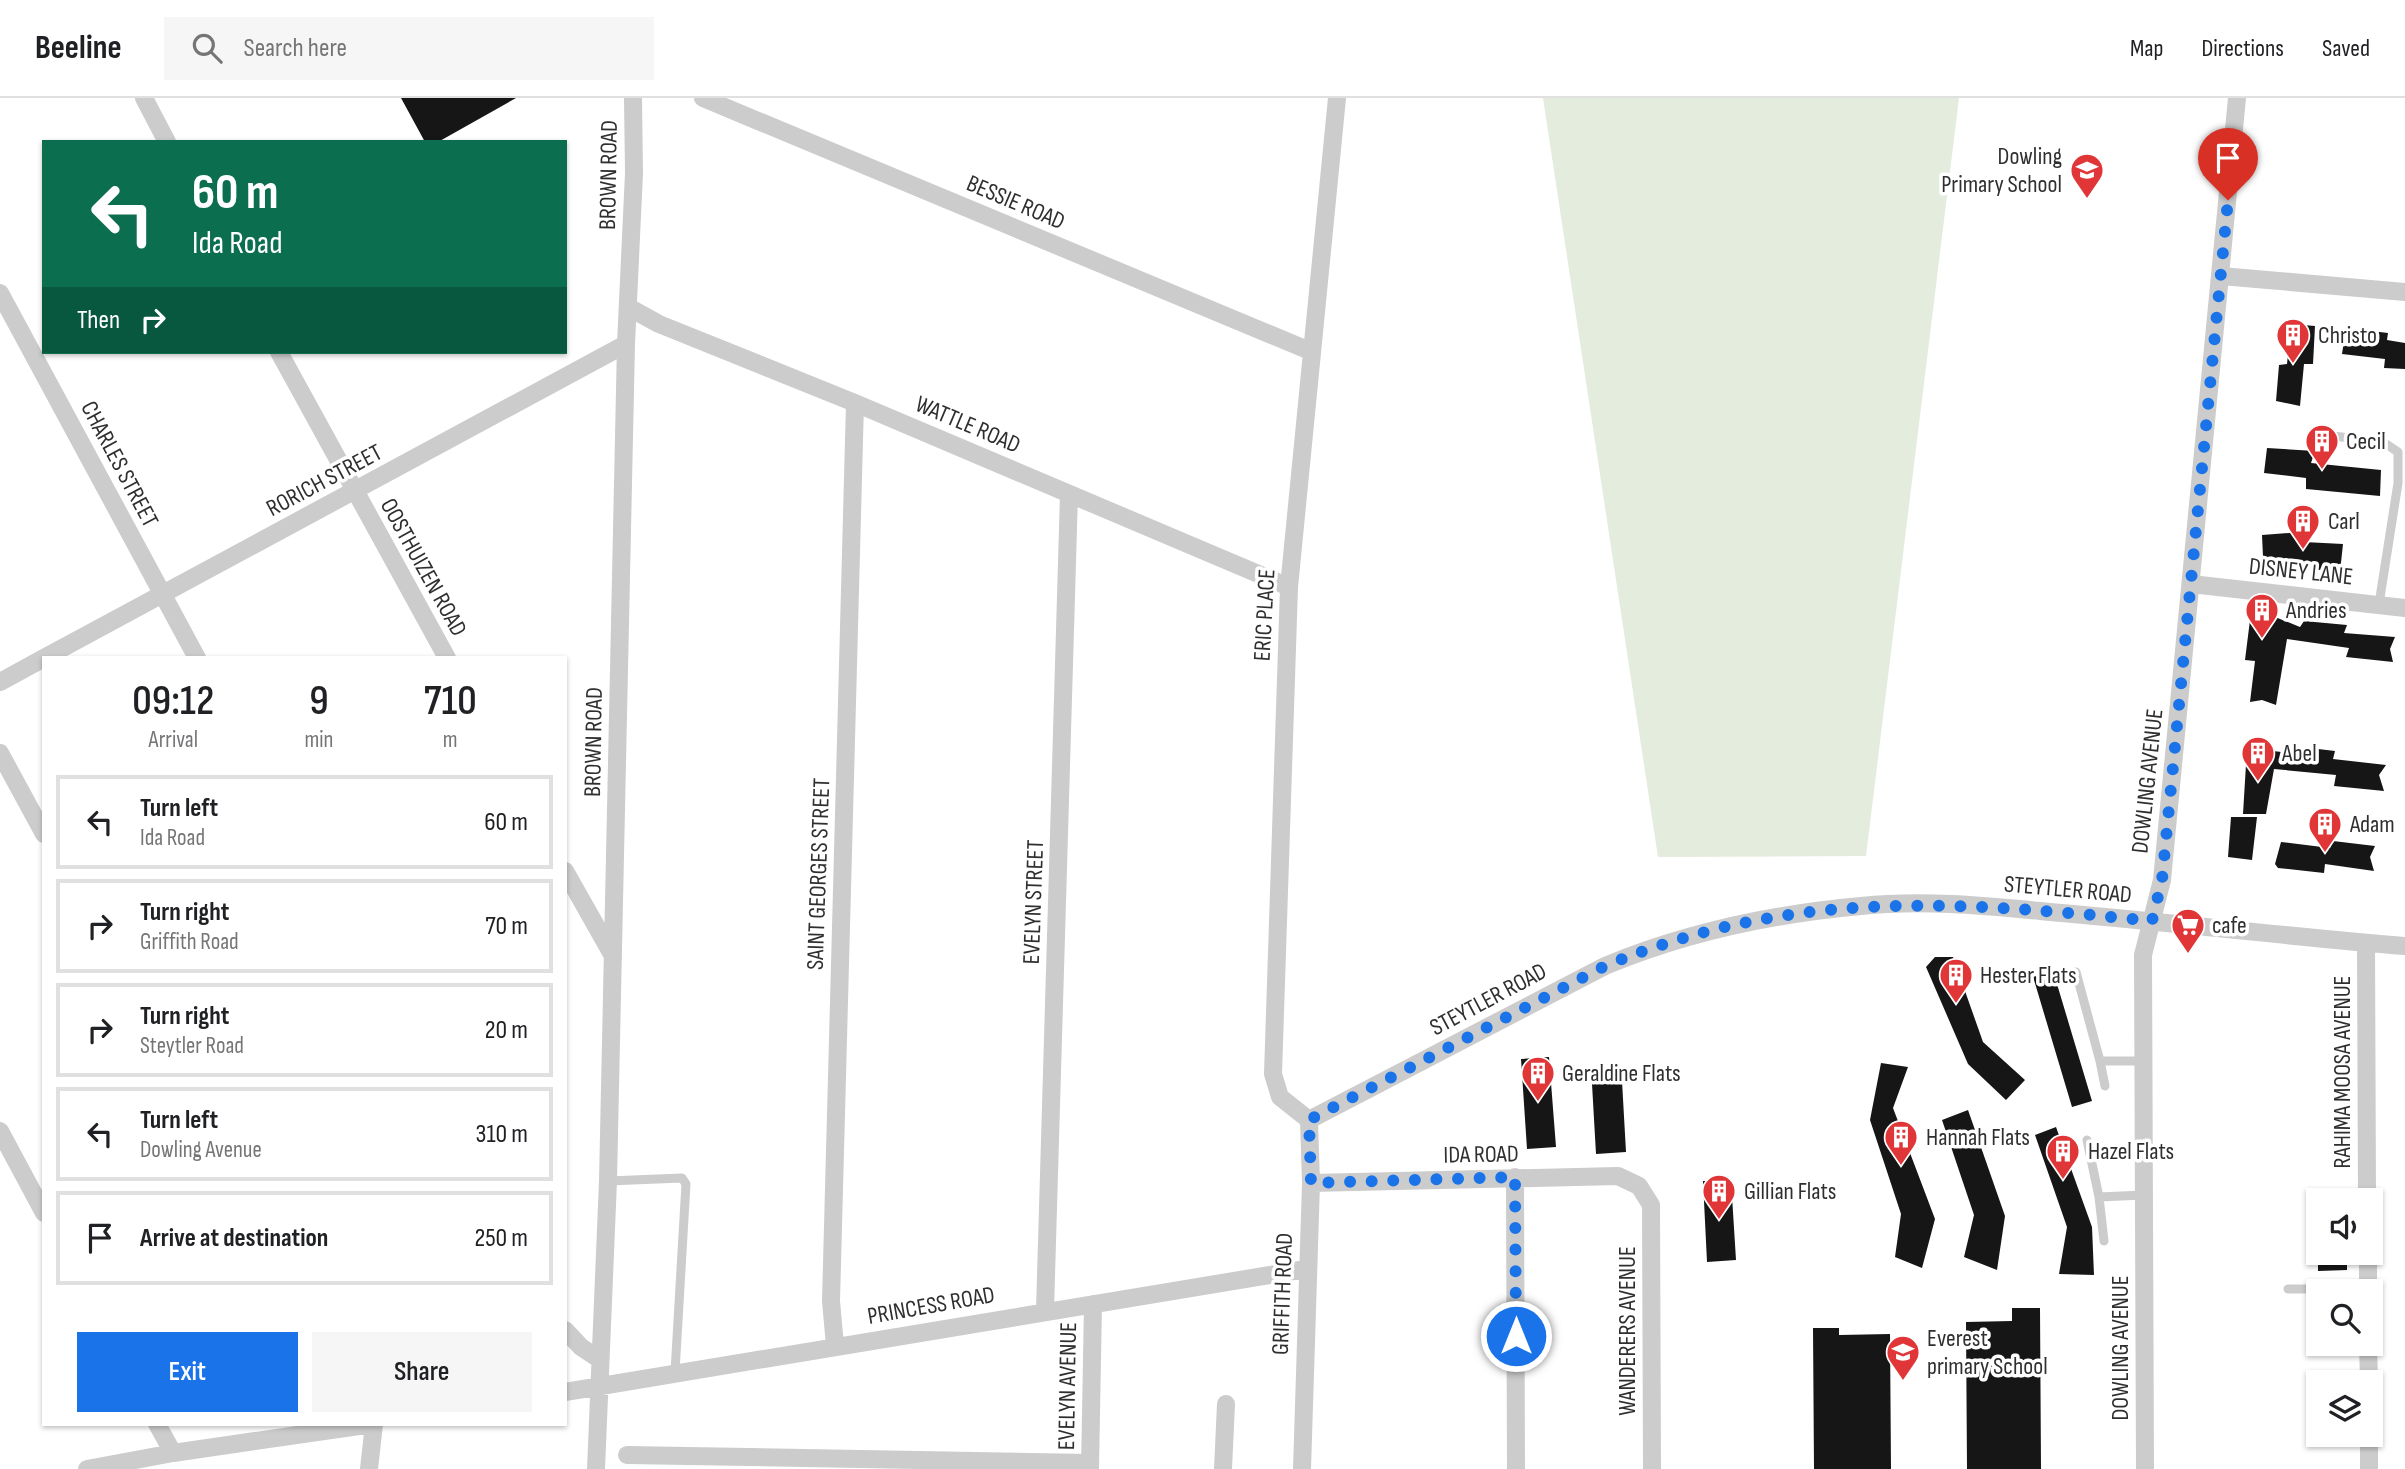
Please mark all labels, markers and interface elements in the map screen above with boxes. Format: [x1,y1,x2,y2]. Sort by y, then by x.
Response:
search box [164,17,654,80]
text: Beeline [35,28,122,68]
icon: search [188,29,226,67]
text: Search here [244,33,347,64]
text: Map [2130,34,2163,63]
text: Directions [2201,34,2284,63]
text: Saved [2322,34,2370,63]
street label: BROWN ROAD [593,120,624,230]
pin [2198,128,2258,200]
icon: arrive [2209,139,2247,177]
place label: Dowling Primary School [1941,142,2062,199]
school or university icon: Dowling Primary School [2068,151,2106,200]
text: 60 m [192,164,279,223]
icon: left [77,168,168,259]
street label: BESSIE ROAD [962,169,1069,236]
text: Ida Road [192,224,283,263]
icon: right [134,301,172,339]
text: Then [77,305,120,336]
building icon: Christo [2274,316,2312,365]
place label: Christo [2318,321,2377,350]
street label: WATTLE ROAD [911,389,1025,460]
street label: CHARLES STREET [74,396,165,532]
building icon: Cecil [2303,422,2341,471]
place label: Cecil [2346,427,2386,456]
street label: RORICH STREET [261,438,387,523]
street label: OOSTHUIZEN ROAD [374,493,473,641]
building icon: Carl [2284,502,2322,551]
place label: Carl [2328,507,2360,536]
street label: DISNEY LANE [2248,552,2354,591]
street label: ERIC PLACE [1248,568,1281,662]
building icon: Andries [2243,591,2281,640]
place label: Andries [2285,596,2347,625]
text: 09:12 [132,676,214,727]
text: 9 [309,676,329,727]
text: 710 [424,676,477,727]
street label: BROWN ROAD [578,687,609,797]
street label: DOWLING AVENUE [2125,707,2170,855]
text: Arrival [148,726,198,754]
text: min [304,726,333,754]
text: m [443,726,458,754]
building icon: Abel [2239,734,2277,783]
place label: Abel [2281,739,2317,768]
street label: SAINT GEORGES STREET [801,777,836,970]
text: Turn left [140,793,218,824]
icon: left [81,803,119,841]
building icon: Adam [2306,805,2344,854]
text: 60 m [484,807,528,838]
place label: Adam [2349,810,2395,839]
text: Ida Road [140,824,205,852]
street label: EVELYN STREET [1017,839,1050,965]
street label: STEYTLER ROAD [2003,869,2133,910]
text: Turn right [140,897,229,928]
supermarket icon: cafe [2169,906,2207,955]
icon: right [81,907,119,945]
text: 70 m [485,911,528,942]
place label: cafe [2212,911,2247,940]
text: Griffith Road [140,928,239,956]
building icon: Hester Flats [1937,956,1975,1005]
street label: STEYTLER ROAD [1425,957,1552,1042]
place label: Hester Flats [1980,961,2077,990]
street label: RAHIMA MOOSA AVENUE [2328,976,2357,1168]
text: Turn right [140,1001,229,1032]
icon: right [81,1011,119,1049]
text: 20 m [485,1015,528,1046]
text: Steytler Road [140,1032,244,1060]
building icon: Geraldine Flats [1519,1054,1557,1103]
place label: Geraldine Flats [1562,1059,1681,1088]
text: Turn left [140,1105,218,1136]
icon: left [81,1115,119,1153]
building icon: Hannah Flats [1882,1118,1920,1167]
text: 310 m [476,1119,528,1150]
place label: Hannah Flats [1926,1123,2030,1152]
building icon: Hazel Flats [2044,1132,2082,1181]
text: Dowling Avenue [140,1136,262,1164]
place label: Hazel Flats [2088,1137,2174,1166]
street label: IDA ROAD [1443,1139,1519,1170]
building icon: Gillian Flats [1700,1172,1738,1221]
place label: Gillian Flats [1744,1177,1836,1206]
map controls [2306,1188,2383,1447]
button: sound [2306,1188,2383,1265]
icon: arrive [81,1219,119,1257]
text: Arrive at destination [140,1223,328,1254]
text: 250 m [474,1223,528,1254]
street label: GRIFFITH ROAD [1266,1232,1299,1356]
street label: WANDERERS AVENUE [1613,1246,1642,1416]
street label: DOWLING AVENUE [2106,1275,2135,1421]
button: search [2306,1279,2383,1356]
street label: PRINCESS ROAD [865,1280,997,1331]
position arrow [1479,1299,1553,1373]
street label: EVELYN AVENUE [1052,1322,1083,1450]
place label: Everest primary School [1927,1324,2048,1381]
button: Exit [77,1332,298,1412]
button: Share [312,1332,532,1412]
school or university icon: Everest primary School [1884,1333,1922,1382]
button: layers [2306,1370,2383,1447]

